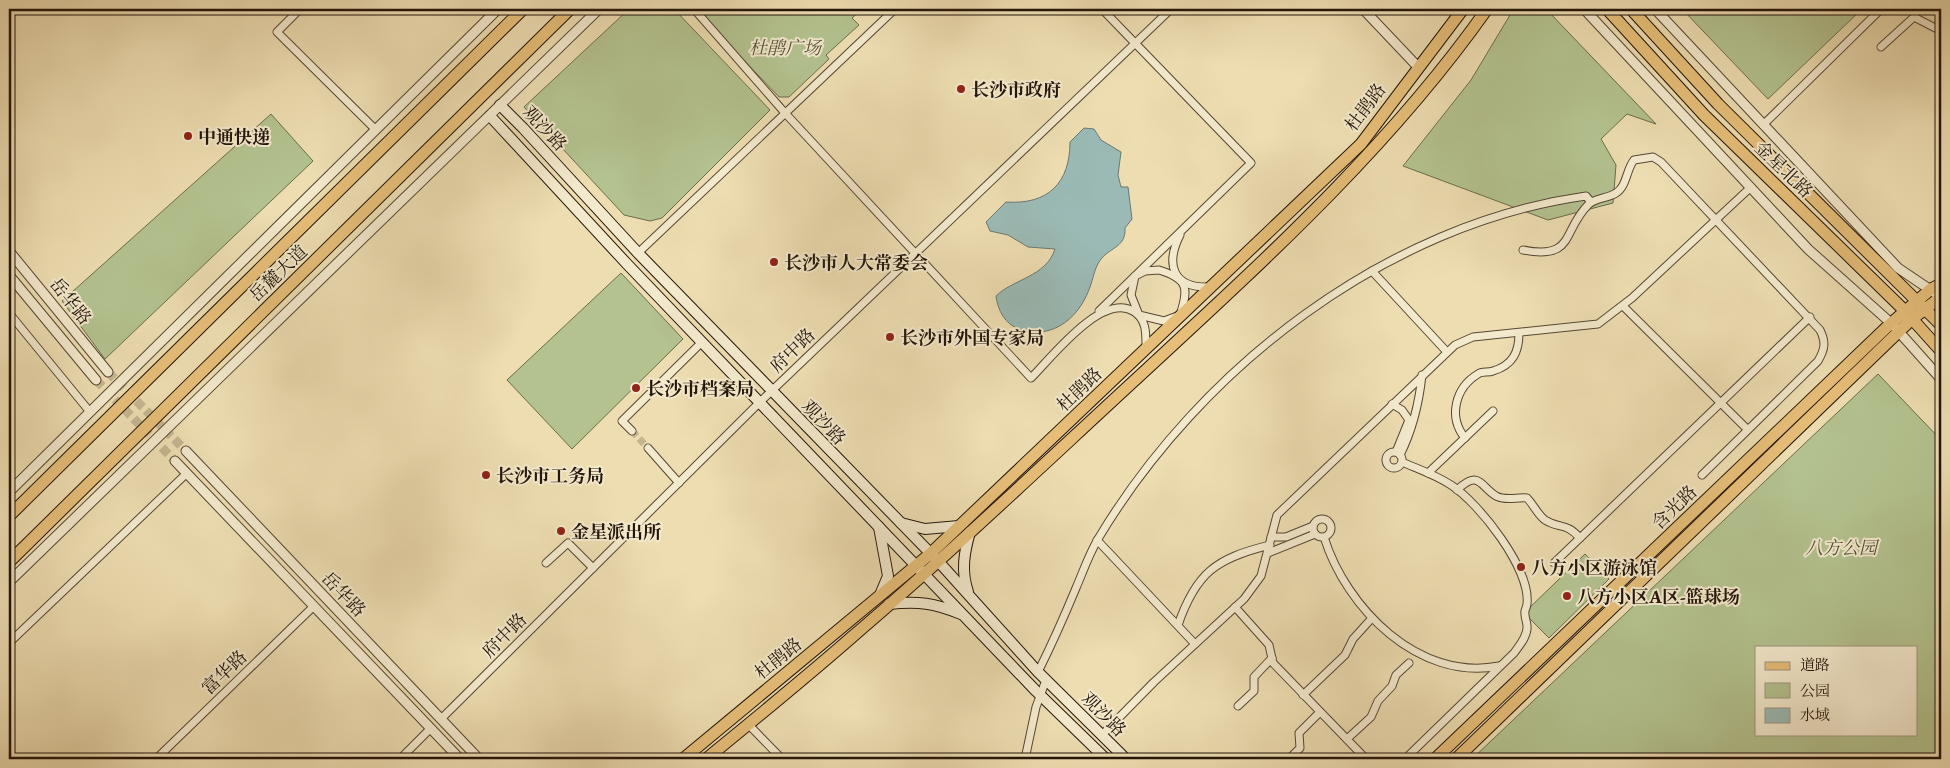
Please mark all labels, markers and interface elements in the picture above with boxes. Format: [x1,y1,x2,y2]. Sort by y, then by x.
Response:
park label: 杜鹃广场 [749,36,823,59]
place label: 长沙市政府 [971,78,1061,101]
street label: 杜鹃路 [1340,79,1390,135]
marker: 长沙市政府 [955,83,967,95]
street label: 观沙路 [518,100,572,156]
place label: 中通快递 [198,125,270,148]
marker: 中通快递 [182,130,194,142]
street label: 金星北路 [1750,136,1818,202]
street label: 岳麓大道 [244,240,312,306]
place label: 长沙市人大常委会 [784,251,928,274]
marker: 长沙市人大常委会 [768,256,780,268]
street label: 岳华路 [45,273,97,329]
street label: 府中路 [765,323,819,377]
place label: 长沙市外国专家局 [900,326,1044,349]
marker: 长沙市外国专家局 [884,331,896,343]
street label: 杜鹃路 [1052,362,1106,416]
place label: 长沙市档案局 [646,377,754,400]
marker: 长沙市档案局 [630,382,642,394]
street label: 观沙路 [797,395,851,449]
place label: 长沙市工务局 [496,464,604,487]
marker: 长沙市工务局 [480,469,492,481]
street label: 含光路 [1647,480,1701,534]
place label: 金星派出所 [571,520,662,543]
marker: 金星派出所 [555,525,567,537]
park label: 八方公园 [1805,536,1880,559]
place label: 八方小区游泳馆 [1531,556,1657,579]
marker: 八方小区游泳馆 [1515,561,1527,573]
street label: 岳华路 [317,567,371,621]
place label: 八方小区A区-篮球场 [1577,585,1740,608]
marker: 八方小区A区-篮球场 [1561,590,1573,602]
street label: 府中路 [477,608,531,662]
street label: 杜鹃路 [750,632,806,684]
street label: 富华路 [197,645,251,699]
legend [1755,646,1918,736]
text: 道路 [1800,655,1830,674]
text: 公园 [1800,681,1830,700]
street label: 观沙路 [1077,687,1131,741]
text: 水域 [1800,705,1830,724]

